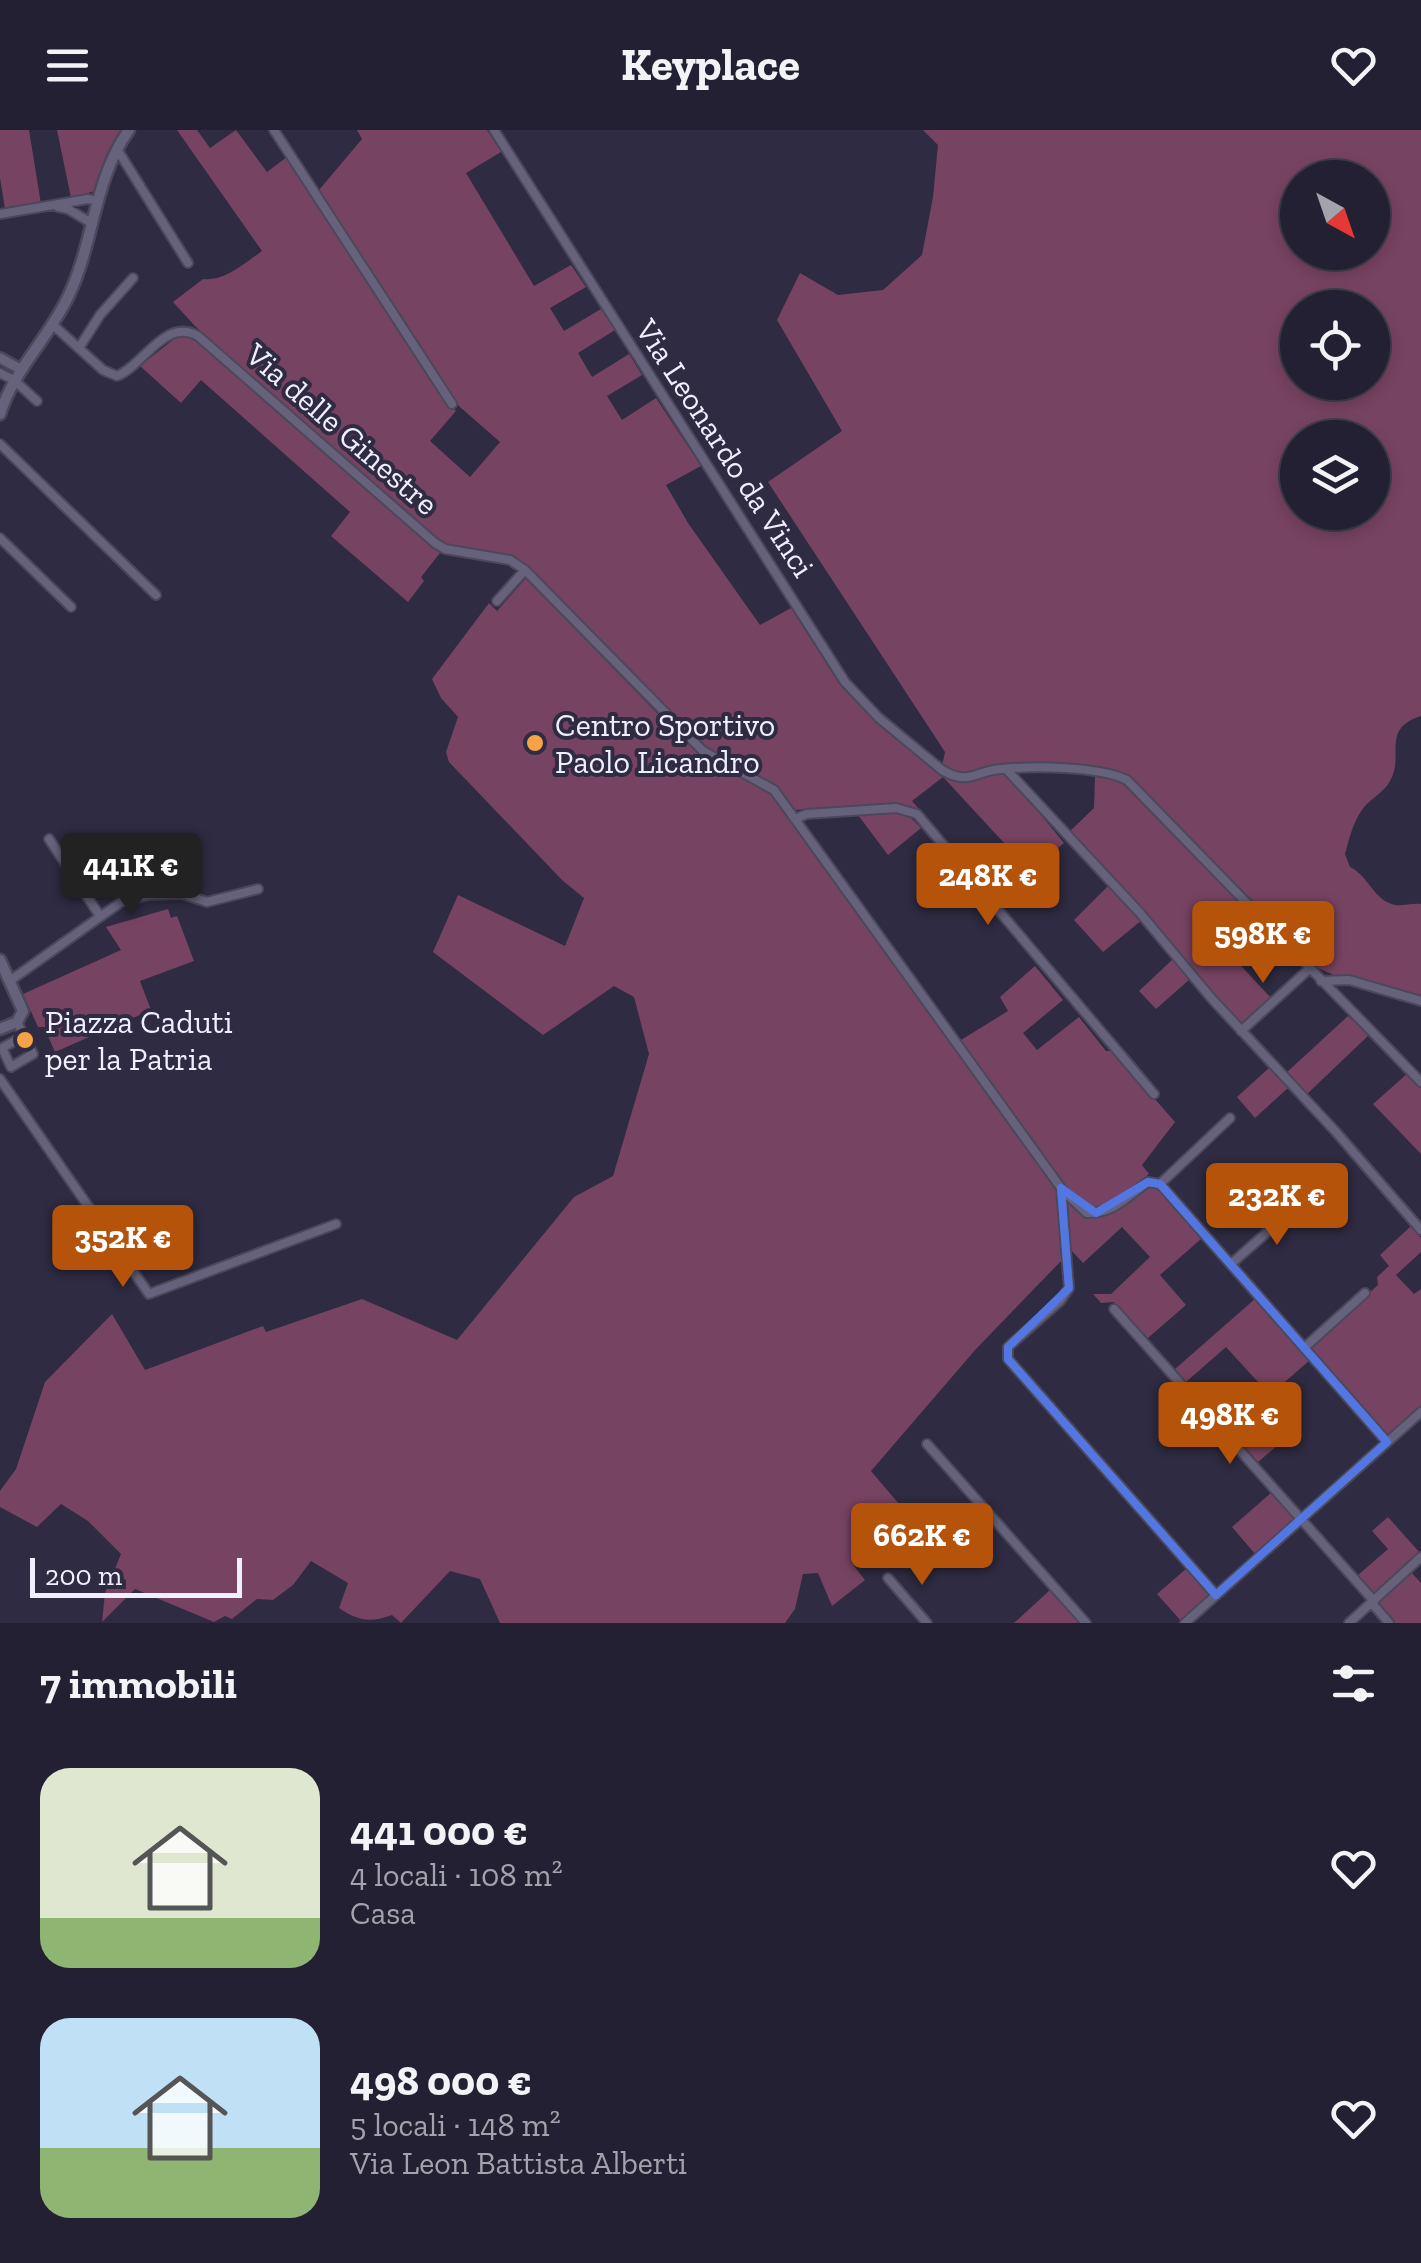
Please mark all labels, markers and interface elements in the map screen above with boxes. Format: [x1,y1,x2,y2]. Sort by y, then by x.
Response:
icon: menu [40,38,95,93]
text: Keyplace [621,38,800,92]
icon: heart [1326,38,1381,93]
north arrow [1280,160,1390,270]
map controls [1280,160,1390,530]
button: locate [1280,290,1390,400]
street label: Via Leonardo da Vinci [627,311,823,584]
street label: Via delle Ginestre [237,334,446,523]
button: layers [1280,420,1390,530]
place label: Centro Sportivo Paolo Licandro [555,706,775,781]
marker: Centro Sportivo Paolo Licandro [524,732,546,754]
pin: 441K € [50,833,212,918]
pin: 248K € [907,843,1069,928]
text: 441K € [83,846,179,884]
text: 248K € [938,856,1038,894]
pin: 598K € [1182,901,1344,986]
text: 598K € [1214,914,1312,952]
place label: Piazza Caduti per la Patria [45,1003,233,1078]
marker: Piazza Caduti per la Patria [14,1029,36,1051]
pin: 232K € [1196,1163,1358,1248]
text: 232K € [1228,1176,1326,1214]
pin: 352K € [42,1205,204,1290]
text: 352K € [74,1218,172,1256]
pin: 498K € [1149,1382,1311,1467]
text: 498K € [1180,1395,1280,1433]
pin: 662K € [841,1503,1003,1588]
text: 662K € [873,1516,971,1554]
scale bar [30,1553,242,1598]
text: 200 m [45,1559,122,1592]
icon: filters [1326,1656,1381,1711]
text: 7 immobili [40,1658,237,1709]
text: 441 000 € [350,1805,528,1856]
icon: home [120,1808,240,1928]
icon: heart [1326,1841,1381,1896]
text: 4 locali · 108 m² [350,1856,563,1894]
text: Casa [350,1894,416,1932]
text: 498 000 € [350,2055,532,2106]
icon: home [120,2058,240,2178]
icon: heart [1326,2091,1381,2146]
text: 5 locali · 148 m² [350,2106,561,2144]
text: Via Leon Battista Alberti [350,2144,687,2182]

